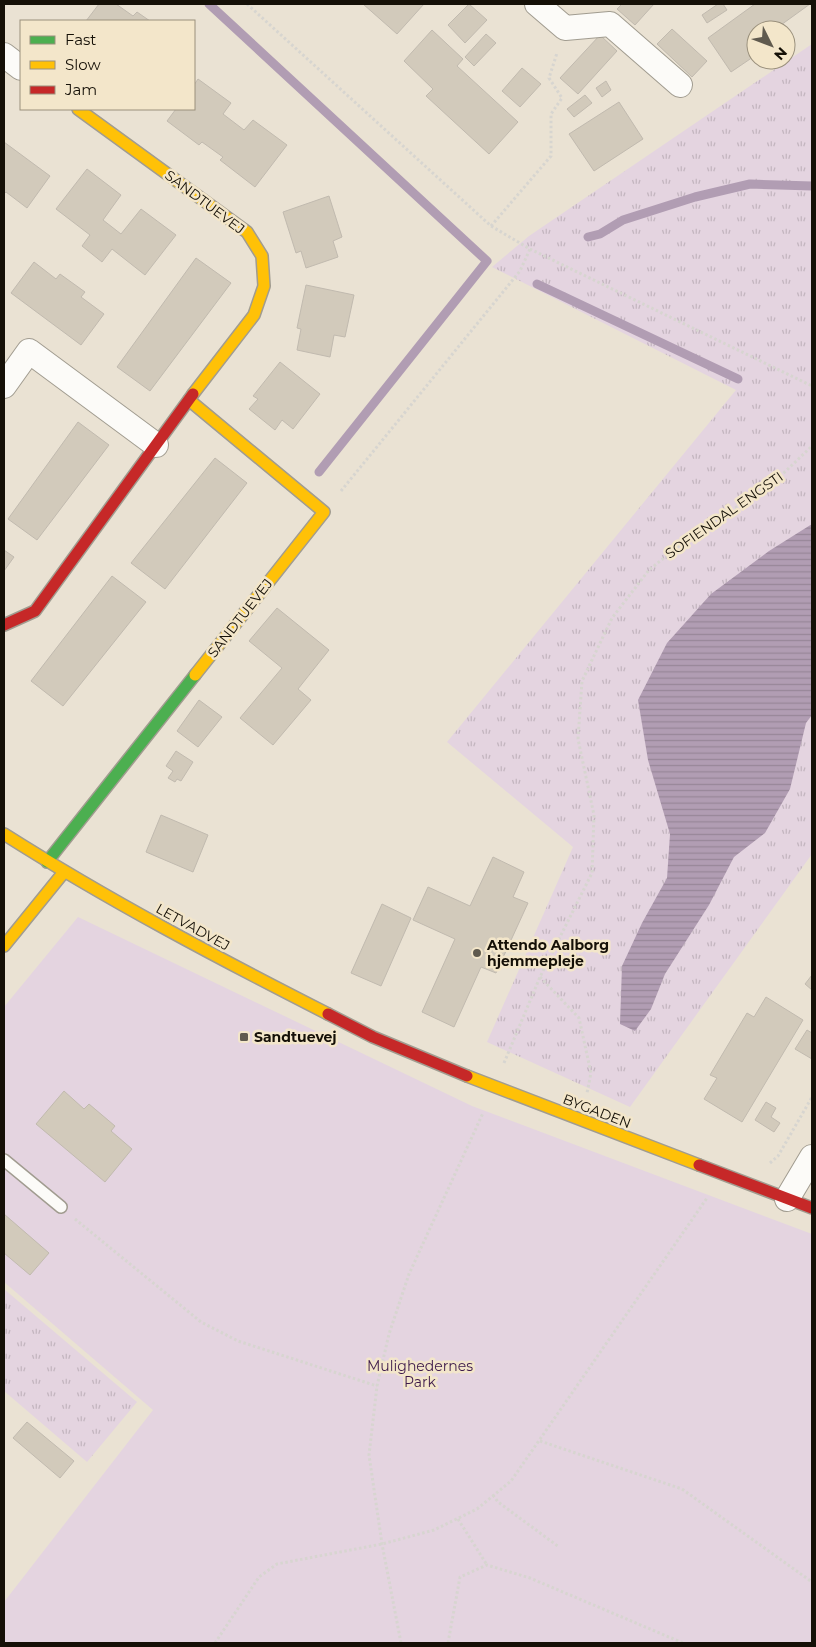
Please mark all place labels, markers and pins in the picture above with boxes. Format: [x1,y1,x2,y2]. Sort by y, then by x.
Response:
place label: Attendo Aalborg hjemmepleje [486,936,609,970]
marker: Attendo Aalborg hjemmepleje [471,947,483,959]
place label: Sandtuevej [254,1028,337,1046]
marker: Sandtuevej [238,1031,250,1043]

